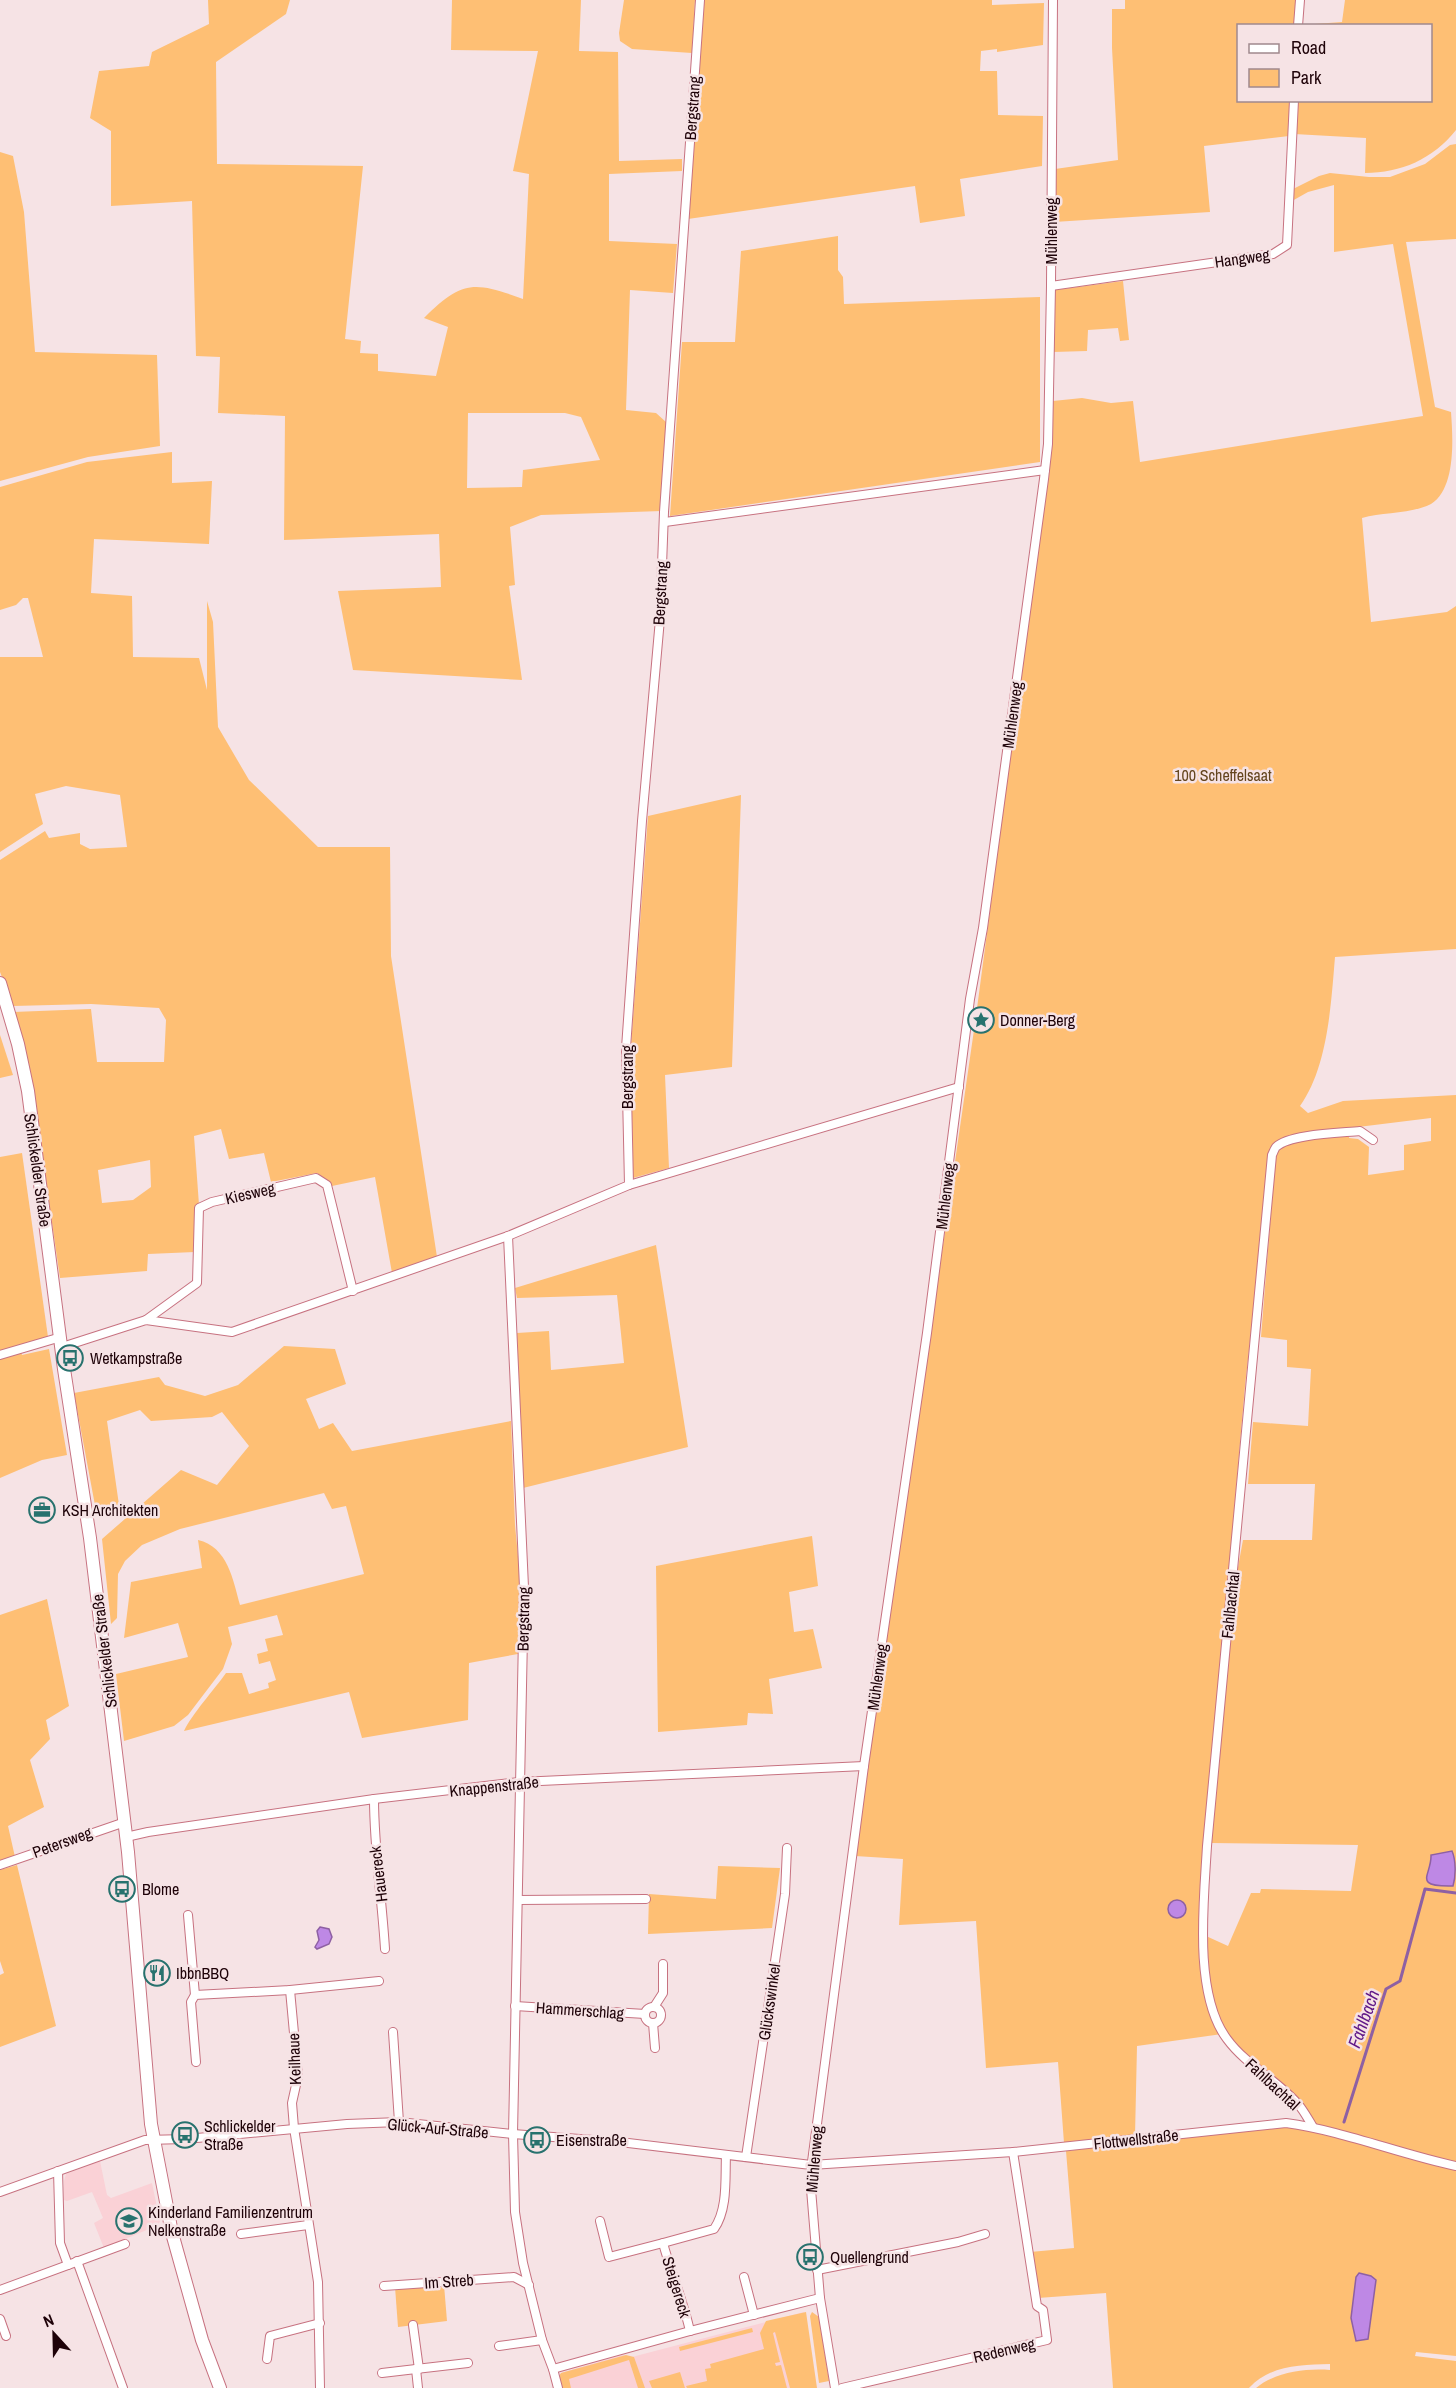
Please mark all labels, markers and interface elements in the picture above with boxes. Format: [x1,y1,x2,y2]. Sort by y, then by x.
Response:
legend [1237,24,1432,102]
text: Road [1291,35,1326,60]
text: Park [1291,65,1322,90]
street label: Bergstrang [679,75,705,141]
street label: Mühlenweg [1040,197,1062,265]
street label: Hangweg [1213,243,1272,273]
street label: Bergstrang [647,560,673,626]
street label: Mühlenweg [996,680,1028,750]
park label: 100 Scheffelsaat [1174,764,1272,786]
place icon: Donner-Berg [966,1005,996,1035]
place label: Donner-Berg [1000,1009,1076,1031]
street label: Bergstrang [616,1044,638,1109]
street label: Schlickelder Straße [19,1112,57,1228]
street label: Mühlenweg [930,1161,960,1231]
street label: Kiesweg [223,1176,278,1209]
bus stop icon: Wetkampstraße [55,1343,85,1373]
place label: Wetkampstraße [90,1347,182,1369]
office icon: KSH Architekten [27,1495,57,1525]
place label: KSH Architekten [62,1499,158,1521]
street label: Fahlbachtal [1216,1570,1244,1640]
street label: Bergstrang [511,1586,535,1651]
street label: Schlickelder Straße [86,1593,122,1709]
street label: Mühlenweg [861,1642,893,1712]
street label: Knappenstraße [448,1770,540,1802]
street label: Petersweg [29,1821,96,1863]
street label: Hauereck [364,1844,392,1903]
bus stop icon: Blome [107,1874,137,1904]
place label: Blome [142,1878,179,1900]
restaurant icon: IbbnBBQ [142,1958,172,1988]
place label: IbbnBBQ [176,1962,229,1984]
street label: Glückswinkel [753,1962,785,2042]
water label: Fahlbach [1341,1986,1386,2051]
street label: Hammerschlag [535,1996,625,2024]
street label: Keilhaue [282,2033,306,2085]
street label: Fahlbachtal [1241,2053,1305,2115]
street label: Glück-Auf-Straße [387,2113,489,2143]
place label: Schlickelder Straße [204,2115,276,2155]
bus stop icon: Schlickelder Straße [170,2120,200,2150]
street label: Mühlenweg [800,2124,828,2193]
street label: Flottwellstraße [1092,2124,1180,2154]
bus stop icon: Eisenstraße [522,2125,552,2155]
place label: Eisenstraße [556,2129,627,2151]
place label: Kinderland Familienzentrum Nelkenstraße [148,2201,313,2241]
school or university icon: Kinderland Familienzentrum Nelkenstraße [114,2206,144,2236]
bus stop icon: Quellengrund [795,2242,825,2272]
place label: Quellengrund [830,2246,909,2268]
street label: Steigereck [657,2254,697,2321]
street label: Im Streb [423,2268,475,2294]
north arrow [24,2304,84,2364]
text: N [40,2308,57,2332]
street label: Redenweg [971,2332,1038,2368]

